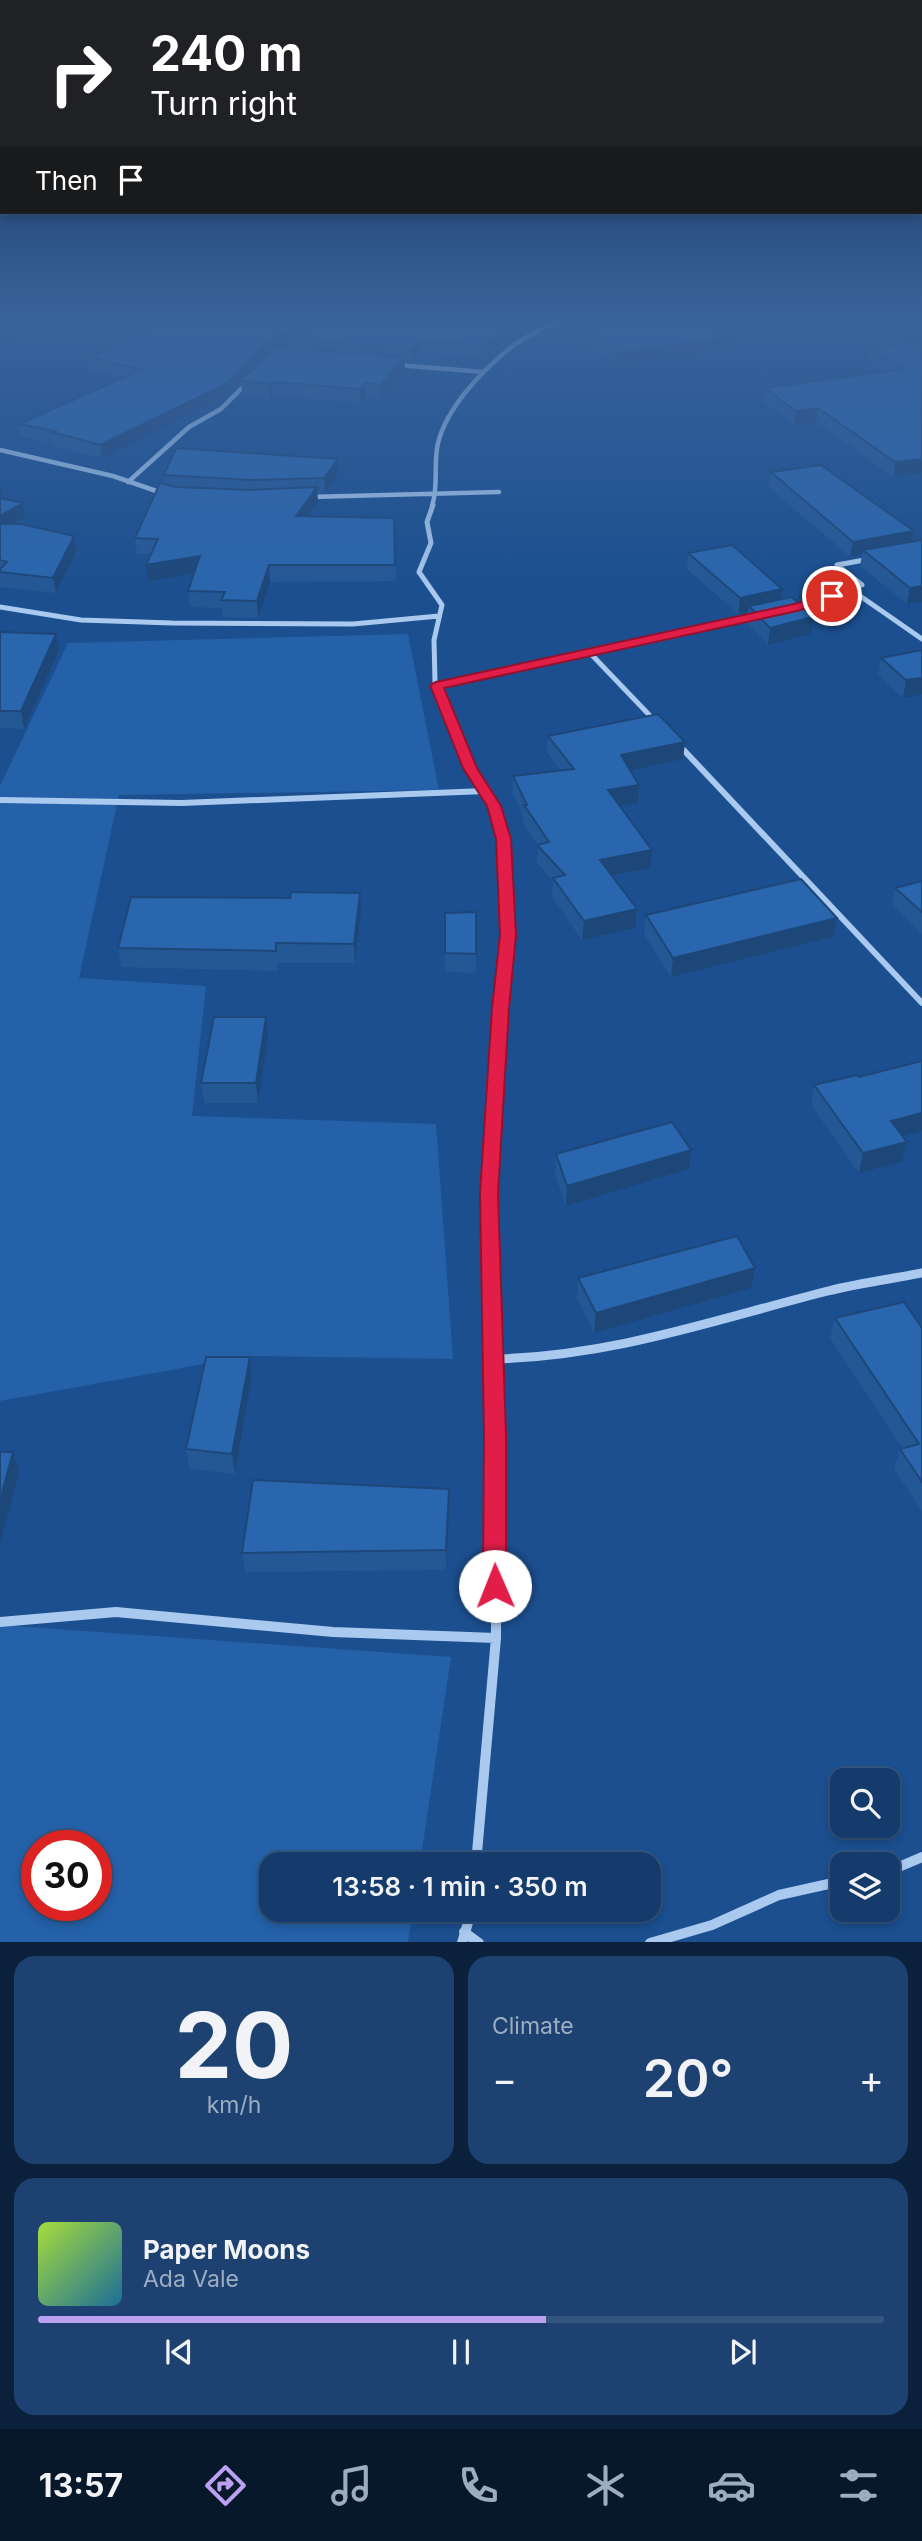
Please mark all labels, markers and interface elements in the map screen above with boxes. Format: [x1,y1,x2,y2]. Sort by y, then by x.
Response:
text: 240 m [150,24,303,83]
icon: right [35,28,126,119]
text: Turn right [150,84,297,123]
icon: arrive [112,161,150,199]
text: Then [35,165,98,196]
pin [802,566,862,626]
icon: arrive [813,577,851,615]
position arrow [458,1549,532,1623]
map controls [830,1768,900,1922]
button: search [830,1768,900,1838]
speed limit sign: 30 [21,1830,112,1921]
button: layers [830,1852,900,1922]
text: 13:58 · 1 min · 350 m [332,1871,588,1902]
text: 20 [175,1990,293,2100]
text: Climate [492,2012,574,2040]
text: 20° [643,2047,733,2110]
text: − [492,2056,517,2102]
text: + [859,2056,884,2102]
text: km/h [207,2091,261,2119]
text: Paper Moons [143,2234,310,2265]
text: Ada Vale [143,2265,239,2293]
icon: previous [160,2333,198,2371]
icon: pause [442,2333,480,2371]
icon: next [724,2333,762,2371]
icon: directions [201,2461,250,2510]
icon: music [327,2461,376,2510]
icon: phone [454,2461,503,2510]
icon: climate [581,2461,630,2510]
icon: car [707,2461,756,2510]
icon: filters [834,2461,883,2510]
text: 13:57 [39,2466,123,2505]

